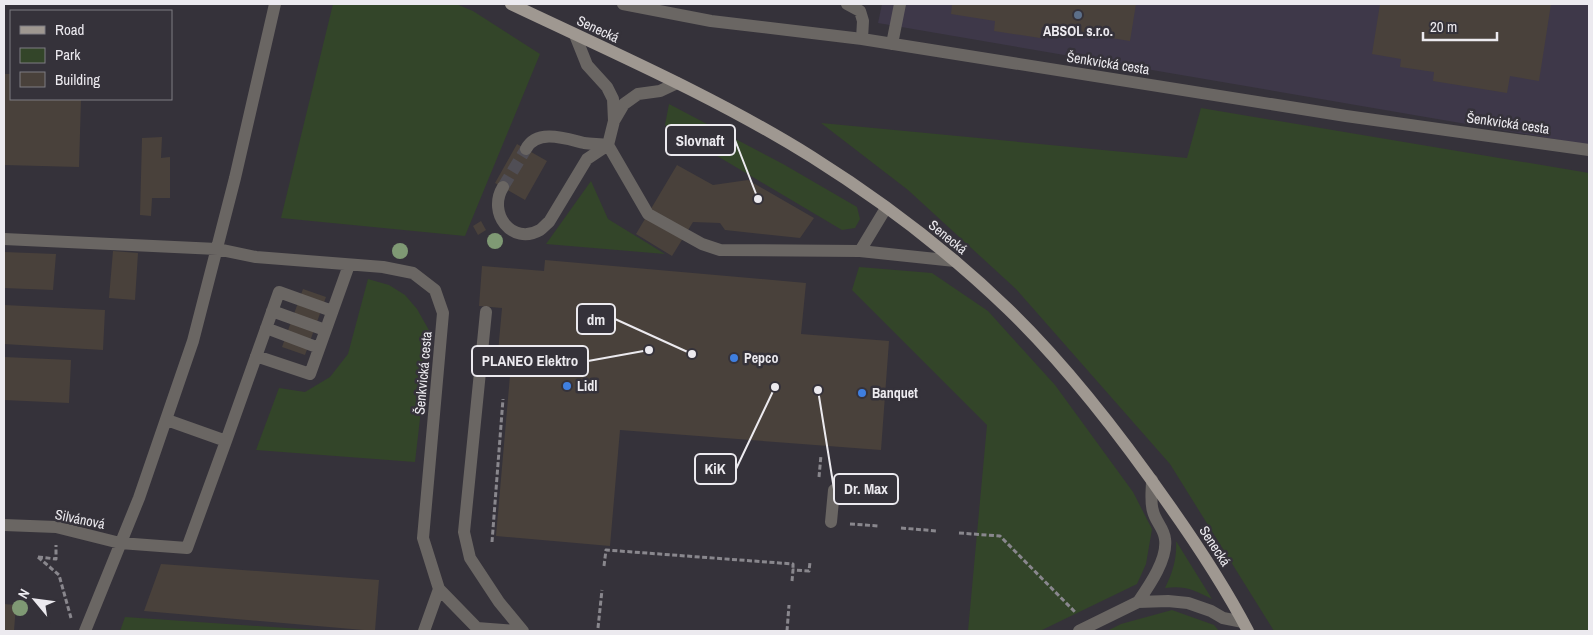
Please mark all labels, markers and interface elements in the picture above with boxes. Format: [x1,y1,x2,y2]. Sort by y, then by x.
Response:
marker: ABSOL s.r.o. [1072,9,1084,21]
legend [10,10,172,100]
scale bar [1423,10,1497,42]
street label: Senecká [574,11,623,47]
text: 20 m [1430,16,1457,37]
text: Road [55,19,84,40]
place label: ABSOL s.r.o. [1043,22,1113,40]
text: Park [55,44,81,65]
street label: Šenkvická cesta [1065,48,1151,79]
text: Building [55,69,100,90]
street label: Šenkvická cesta [1465,108,1551,138]
callout: Slovnaft [666,125,735,155]
text: Slovnaft [676,130,724,151]
street label: Senecká [925,216,971,258]
callout: dm [577,304,615,334]
text: dm [587,309,605,330]
street label: Šenkvická cesta [410,330,436,415]
callout: PLANEO Elektro [472,346,588,376]
place label: Pepco [744,349,778,367]
text: PLANEO Elektro [482,350,578,371]
marker: Pepco [728,352,740,364]
place label: Lidl [577,377,597,395]
marker: Lidl [561,380,573,392]
place label: Banquet [872,384,918,402]
marker: Banquet [856,387,868,399]
callout: KiK [695,454,736,484]
text: KiK [704,458,726,479]
callout: Dr. Max [834,474,898,504]
text: Dr. Max [844,478,888,499]
street label: Silvánová [53,505,107,533]
street label: Senecká [1195,522,1235,570]
north arrow [10,575,60,625]
text: N [14,586,34,602]

